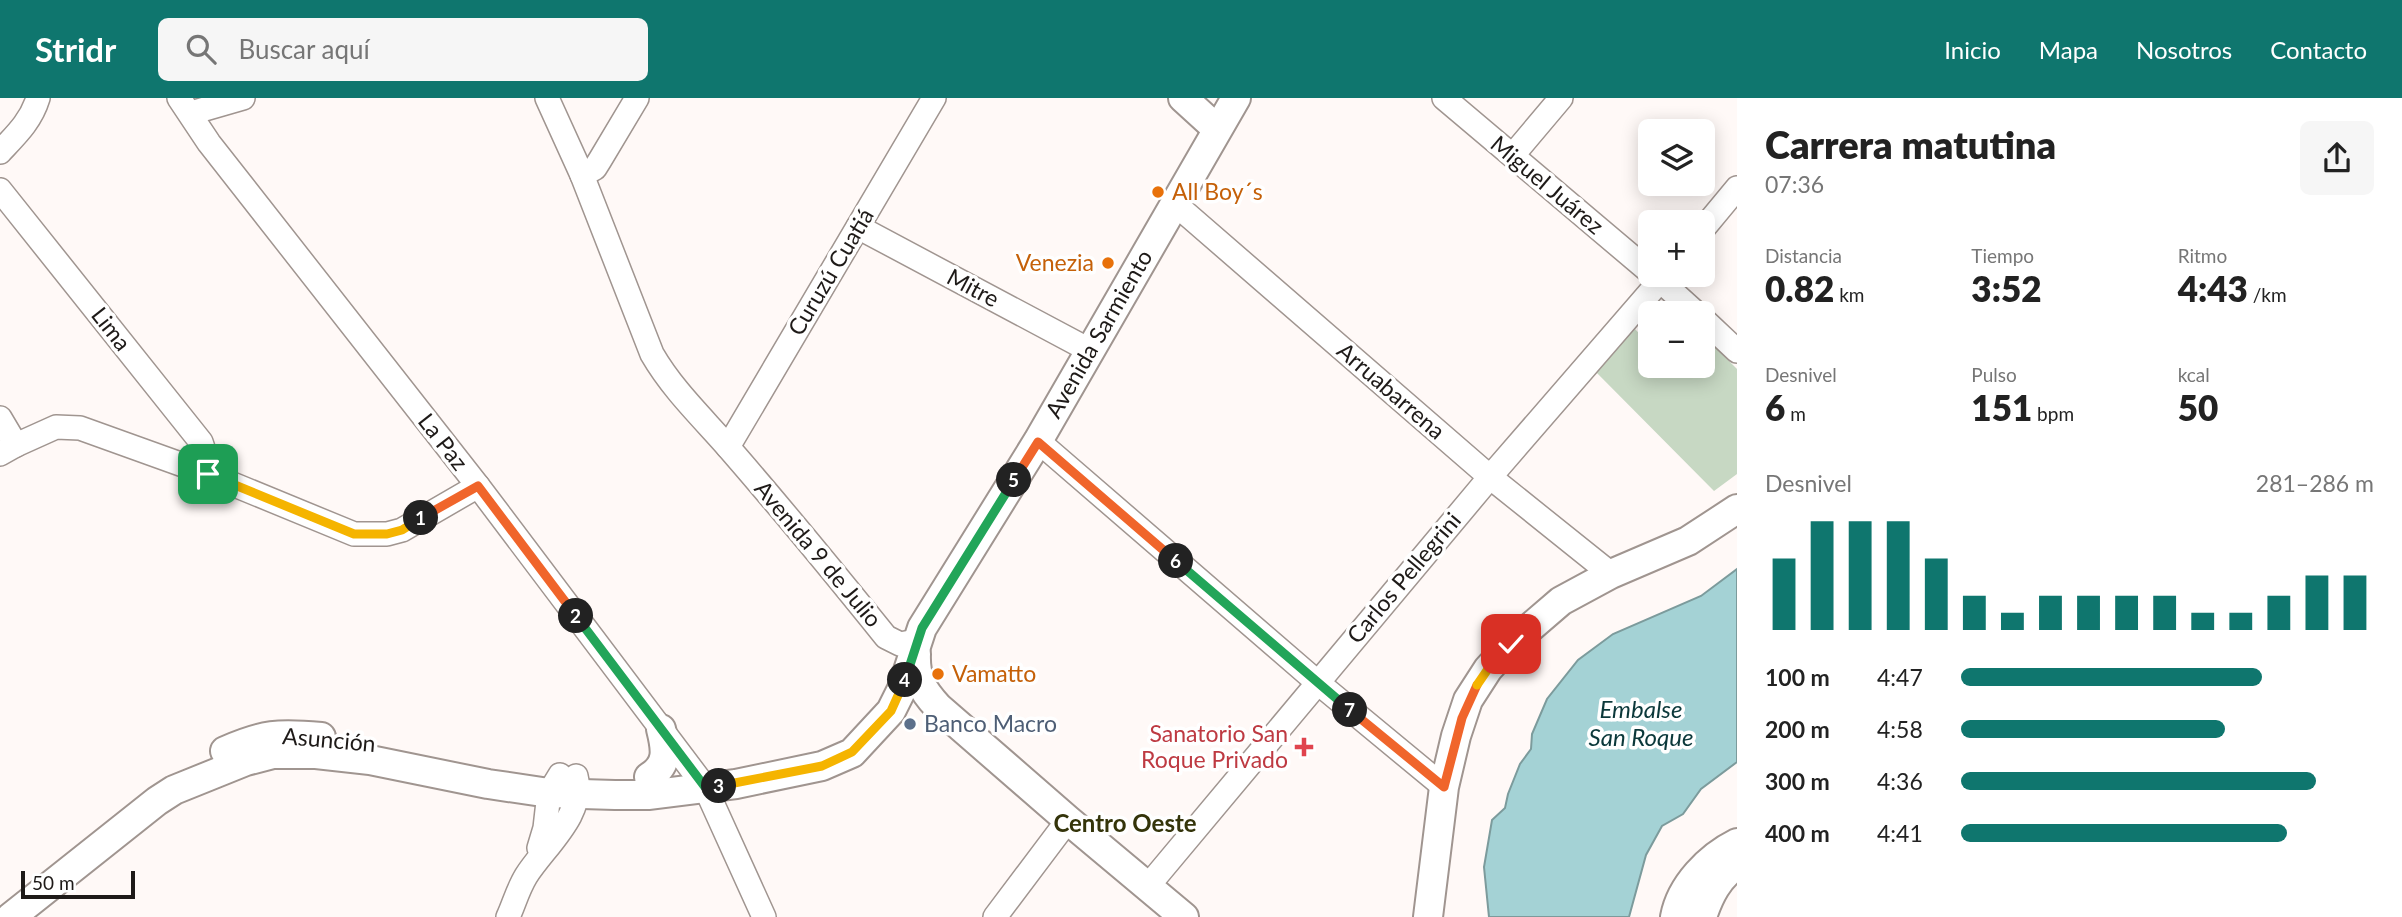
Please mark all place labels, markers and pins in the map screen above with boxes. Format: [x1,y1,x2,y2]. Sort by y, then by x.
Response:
place label: All Boy´s [1172,177,1263,205]
marker: All Boy´s [1150,184,1166,200]
place label: Venezia [1016,248,1094,276]
marker: Venezia [1100,255,1116,271]
pin [178,444,238,504]
pin: 5 [996,462,1032,498]
pin: 1 [404,500,438,536]
pin: 6 [1158,544,1194,578]
pin: 2 [558,598,594,634]
pin [1481,614,1541,674]
place label: Vamatto [952,659,1036,687]
pin: 4 [888,662,922,698]
marker: Vamatto [930,666,946,682]
pin: 7 [1332,692,1368,728]
place label: Banco Macro [924,709,1057,737]
marker: Banco Macro [902,716,918,732]
place label: Sanatorio San Roque Privado [1141,719,1288,773]
marker: Sanatorio San Roque Privado [1294,737,1314,757]
pin: 3 [702,768,736,804]

